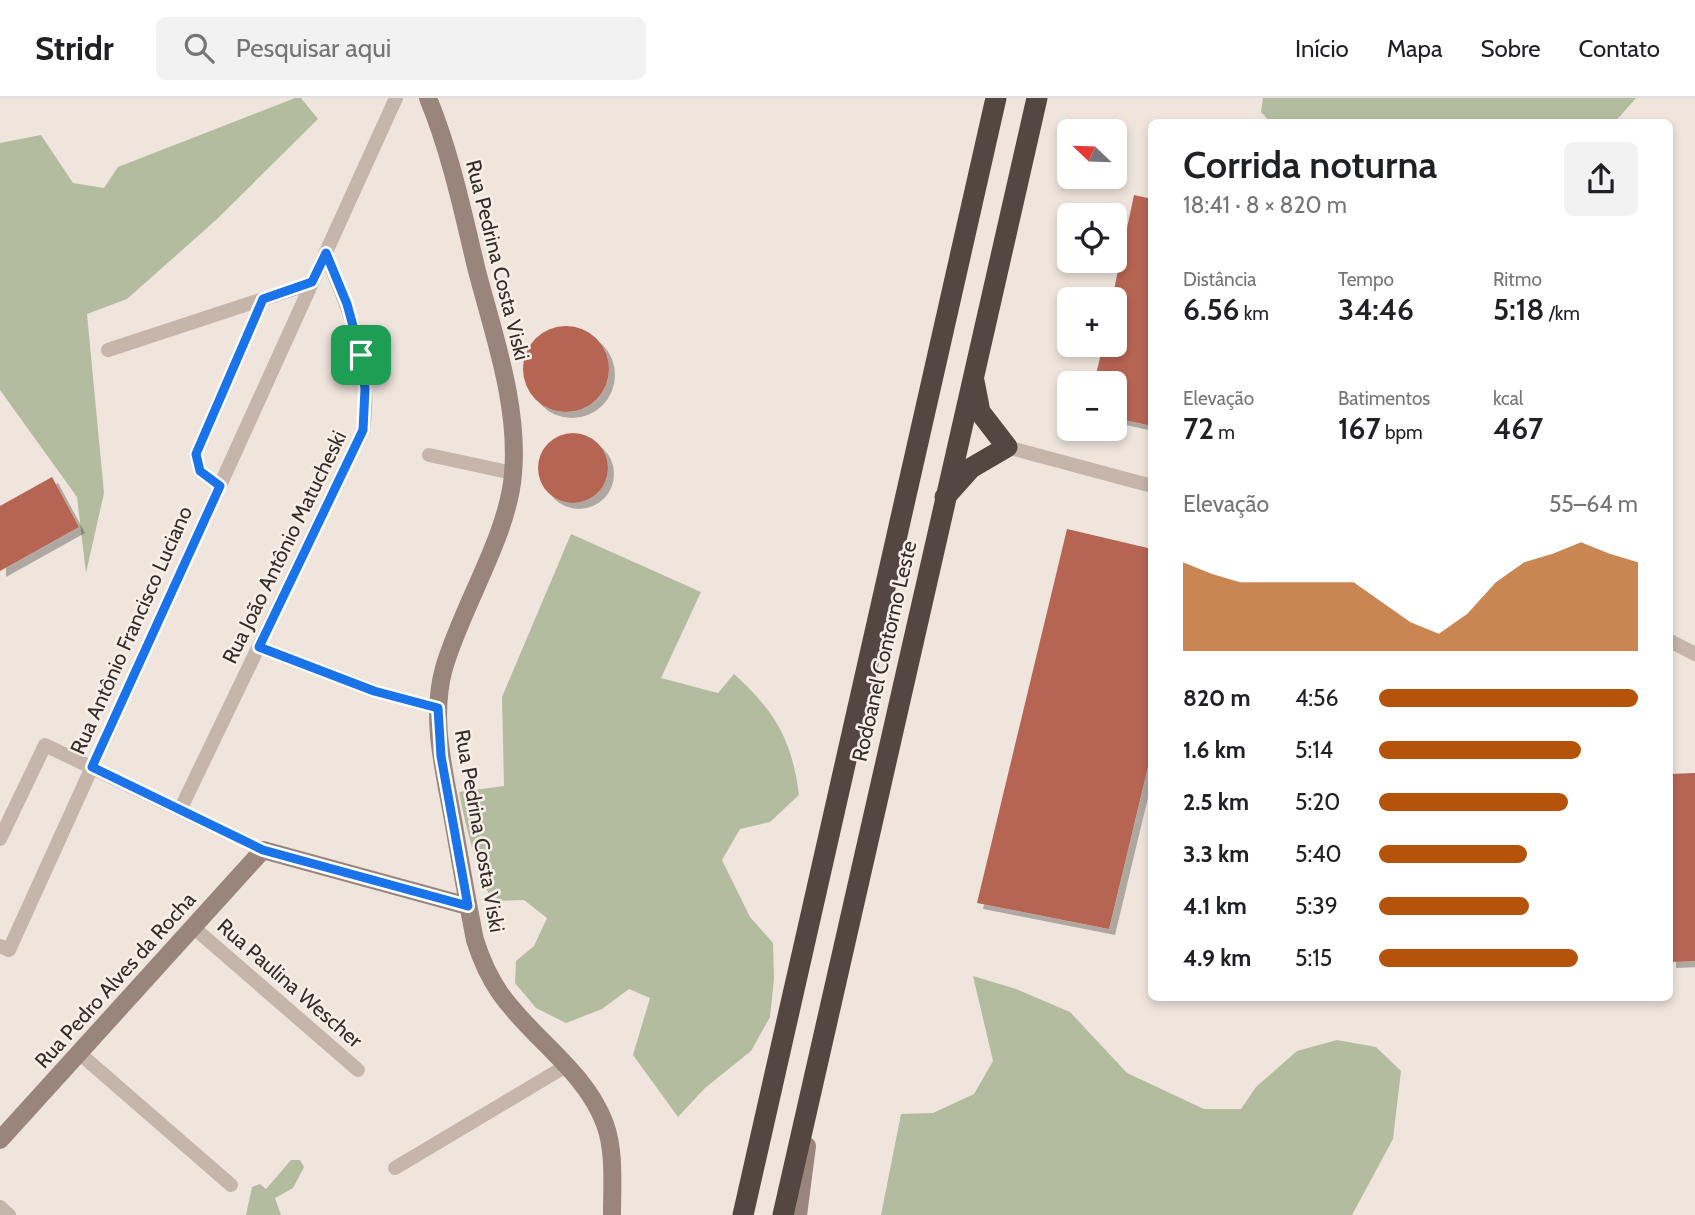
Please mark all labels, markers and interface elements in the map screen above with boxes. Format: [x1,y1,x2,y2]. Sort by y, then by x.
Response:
search box [156,17,646,80]
text: Stridr [35,28,114,68]
icon: search [180,29,218,67]
text: Pesquisar aqui [236,32,391,64]
text: Início [1295,34,1349,63]
text: Mapa [1387,34,1442,63]
text: Sobre [1480,34,1541,63]
text: Contato [1579,34,1660,63]
north arrow [1057,119,1127,189]
map controls [1057,119,1127,441]
text: Corrida noturna [1183,141,1437,188]
button: share [1564,142,1638,216]
street label: Rua Pedrina Costa Viski [461,157,535,363]
text: 18:41 · 8 × 820 m [1183,191,1347,219]
button: locate [1057,203,1127,273]
text: Distância [1183,268,1257,291]
text: Tempo [1338,268,1394,291]
text: Ritmo [1493,268,1542,291]
button: + [1057,287,1127,357]
text: 6.56 [1183,291,1240,328]
text: 34:46 [1338,291,1414,328]
text: 5:18 [1493,291,1544,328]
text: km [1240,302,1269,325]
text: /km [1544,302,1580,325]
pin [331,325,391,385]
icon: arrive [342,336,380,374]
button: − [1057,371,1127,441]
text: Elevação [1183,387,1254,410]
text: Batimentos [1338,387,1430,410]
text: kcal [1493,387,1523,410]
text: 72 [1183,410,1214,447]
text: 167 [1338,410,1381,447]
text: 467 [1493,410,1543,447]
text: m [1214,421,1235,444]
text: bpm [1381,421,1423,444]
street label: Rua João Antônio Matucheski [217,427,351,667]
text: Elevação [1183,490,1269,518]
text: 55–64 m [1549,490,1638,518]
street label: Rua Antônio Francisco Luciano [65,502,197,758]
street label: Rodoanel Contorno Leste [846,538,922,764]
text: 820 m [1183,684,1250,712]
text: 4:56 [1295,684,1339,712]
street label: Rua Pedrina Costa Viski [450,728,510,934]
text: 1.6 km [1183,736,1246,764]
text: 5:14 [1295,736,1333,764]
text: 2.5 km [1183,788,1249,816]
text: 5:20 [1295,788,1340,816]
text: 3.3 km [1183,840,1249,868]
text: 5:40 [1295,840,1342,868]
street label: Rua Pedro Alves da Rocha [29,887,201,1073]
text: 4.1 km [1183,892,1247,920]
text: 5:39 [1295,892,1338,920]
street label: Rua Paulina Wescher [212,913,368,1053]
text: 4.9 km [1183,944,1251,972]
text: 5:15 [1295,944,1332,972]

